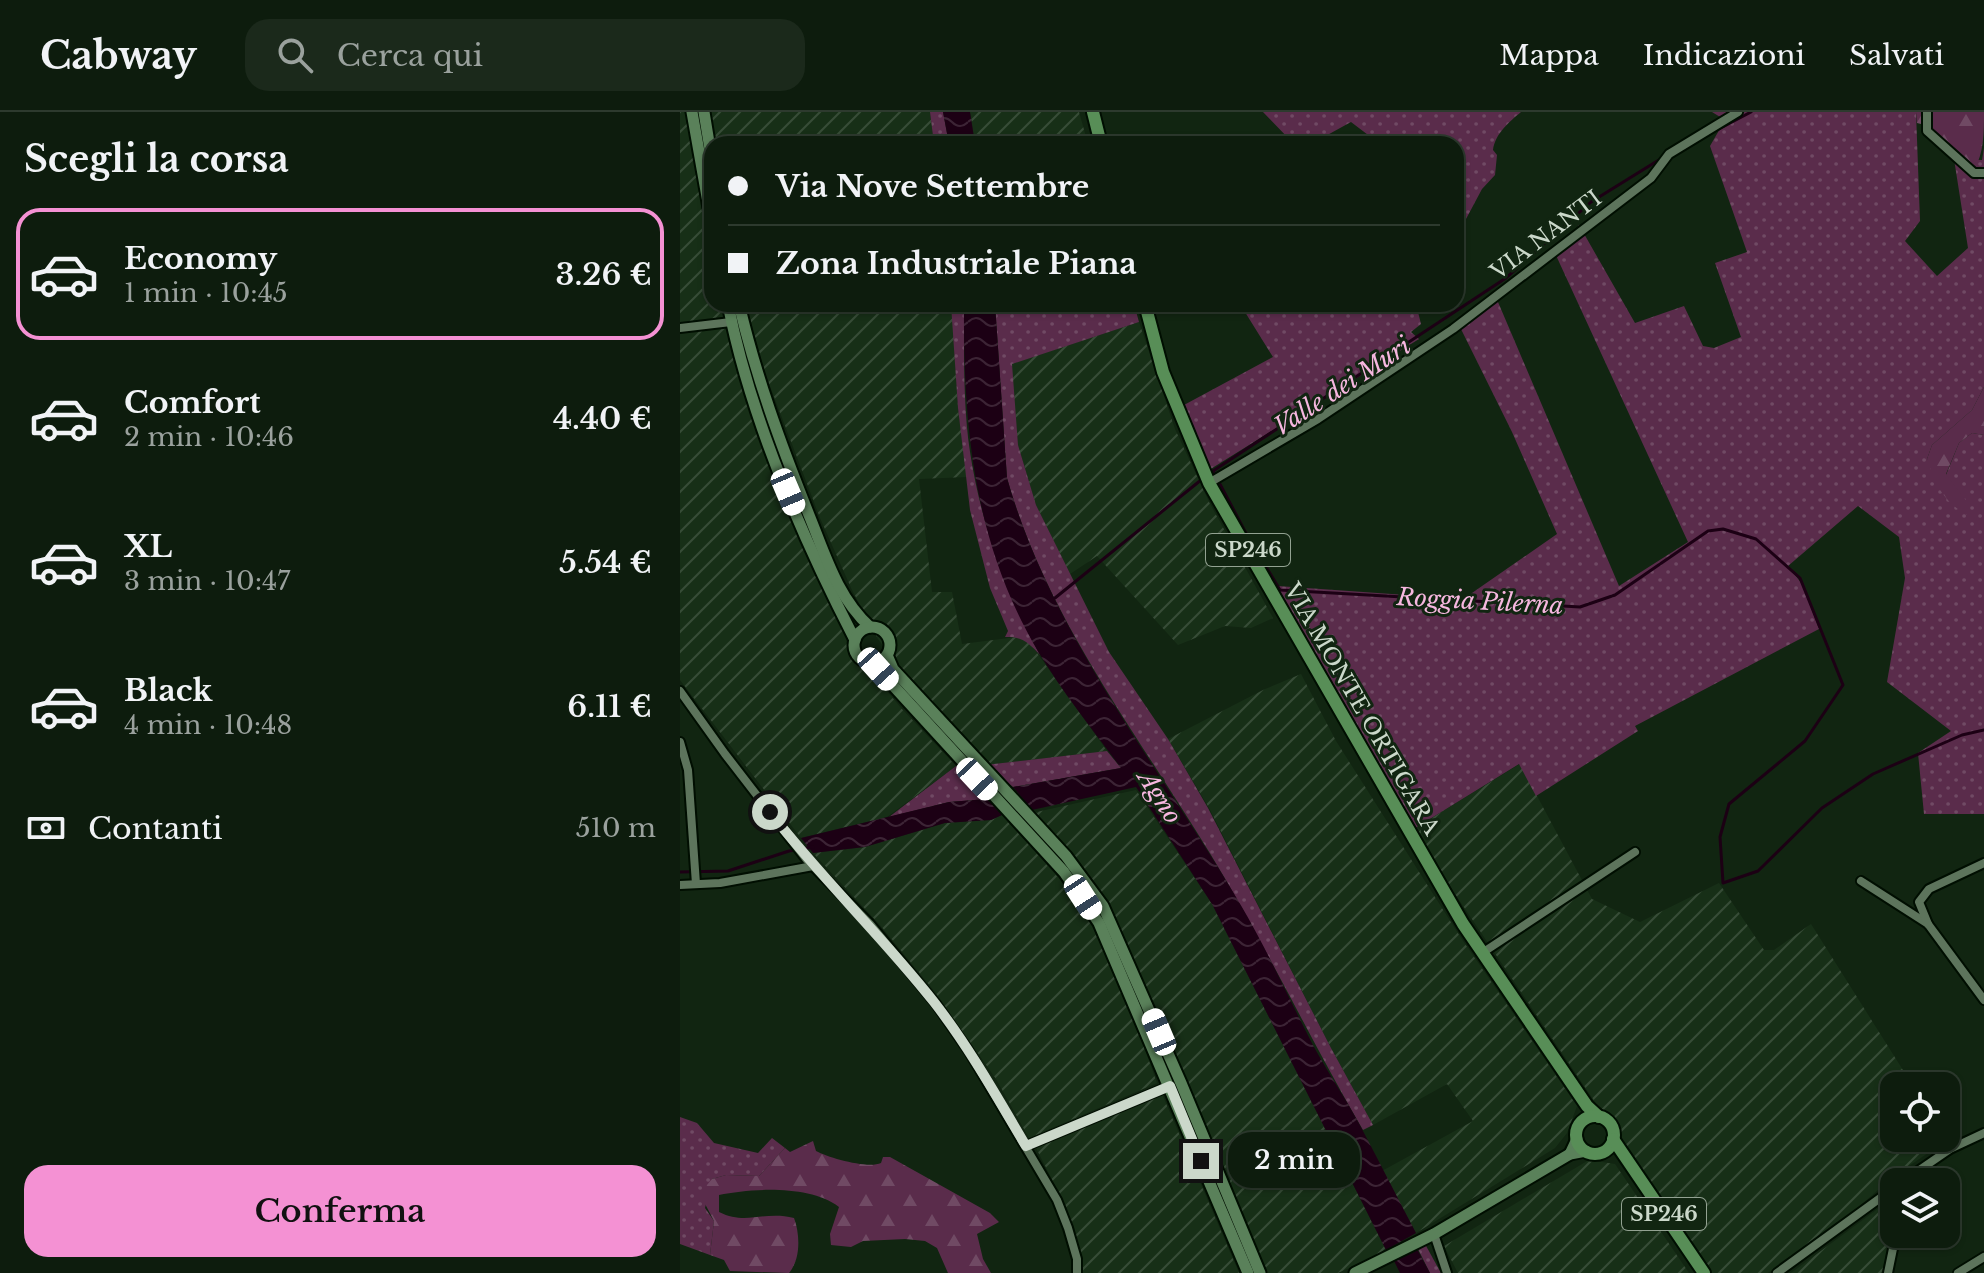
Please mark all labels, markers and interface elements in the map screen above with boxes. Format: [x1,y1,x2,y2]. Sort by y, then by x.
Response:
search box [245,19,805,91]
text: Cabway [40,32,197,79]
icon: search [273,33,317,77]
text: Cerca qui [337,37,483,74]
text: Mappa [1499,38,1599,73]
text: Indicazioni [1643,38,1805,73]
text: Salvati [1849,38,1944,73]
text: Scegli la corsa [24,137,289,182]
text: Via Nove Settembre [776,168,1089,205]
street label: VIA NANTI [1484,185,1607,286]
icon: car [28,238,100,310]
text: Economy [124,240,277,277]
text: Zona Industriale Piana [776,245,1137,282]
text: 3.26 € [555,256,652,293]
text: 1 min · 10:45 [124,277,288,309]
water label: Valle dei Muri [1268,330,1417,441]
icon: car [28,382,100,454]
text: Comfort [124,384,261,421]
text: 4.40 € [553,400,652,437]
text: 2 min · 10:46 [124,421,294,453]
car [768,465,808,519]
icon: car [28,526,100,598]
text: XL [124,528,172,565]
road number: SP246 [1206,534,1290,566]
text: 5.54 € [559,544,652,581]
text: 3 min · 10:47 [124,565,290,597]
street label: VIA MONTE ORTIGARA [1278,577,1446,841]
water label: Roggia Pilerna [1395,582,1564,620]
car [853,643,903,695]
icon: car [28,670,100,742]
text: Black [124,672,212,709]
text: 6.11 € [567,688,652,725]
text: 4 min · 10:48 [124,709,292,741]
car [952,753,1002,805]
water label: Agno [1130,762,1188,829]
route start [752,794,788,830]
icon: cash [24,806,68,850]
text: Contanti [88,810,223,847]
text: 510 m [576,812,656,844]
car [1060,870,1106,924]
car [1139,1005,1179,1059]
map controls [1880,1072,1960,1248]
button: locate [1880,1072,1960,1152]
callout: 2 min [1229,1133,1361,1189]
route end [1183,1143,1219,1179]
text: 2 min [1254,1144,1334,1176]
button: Conferma [24,1165,656,1257]
button: layers [1880,1168,1960,1248]
road number: SP246 [1622,1198,1706,1230]

